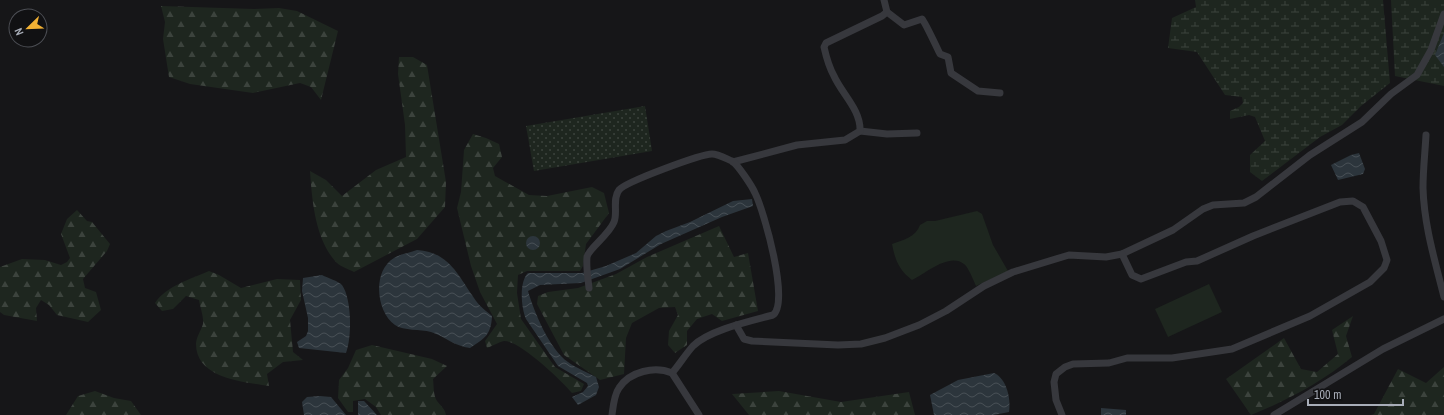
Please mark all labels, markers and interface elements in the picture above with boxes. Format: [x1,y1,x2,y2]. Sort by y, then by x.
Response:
north arrow [8,8,48,48]
text: N [11,26,27,38]
scale bar [1308,381,1403,407]
text: 100 m [1314,387,1341,403]

